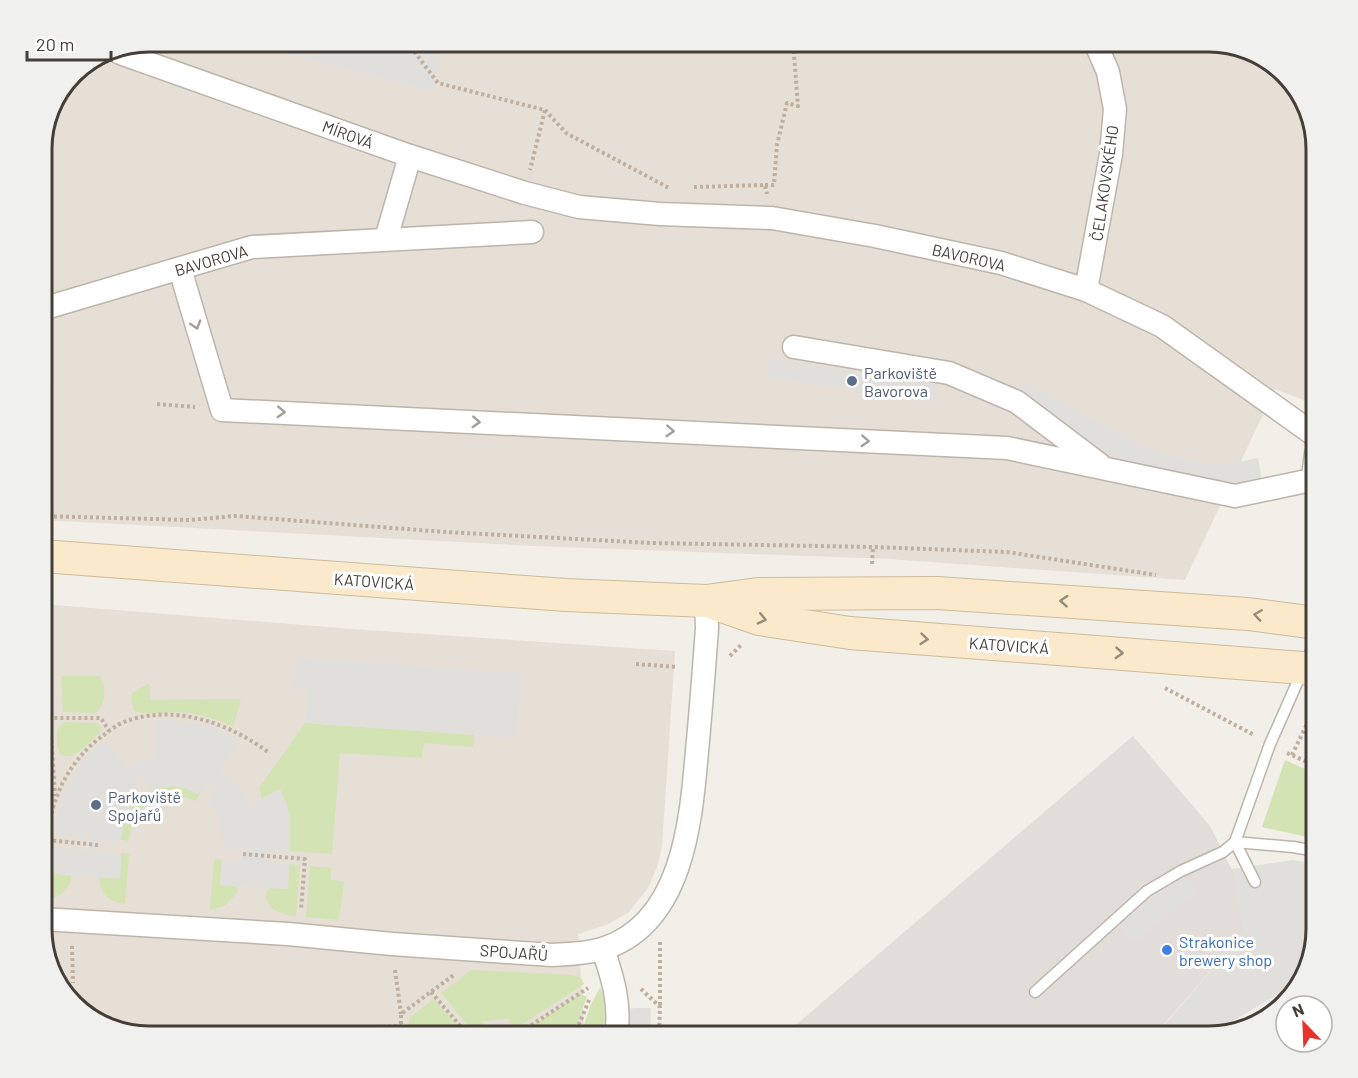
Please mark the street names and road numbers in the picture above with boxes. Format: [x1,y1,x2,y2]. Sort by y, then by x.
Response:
street label: MÍROVÁ [320,116,376,152]
street label: ČELAKOVSKÉHO [1086,124,1122,242]
street label: BAVOROVA [930,239,1008,275]
street label: BAVOROVA [172,240,250,279]
street label: KATOVICKÁ [333,569,415,593]
street label: KATOVICKÁ [968,633,1050,657]
street label: SPOJAŘŮ [479,940,549,964]

